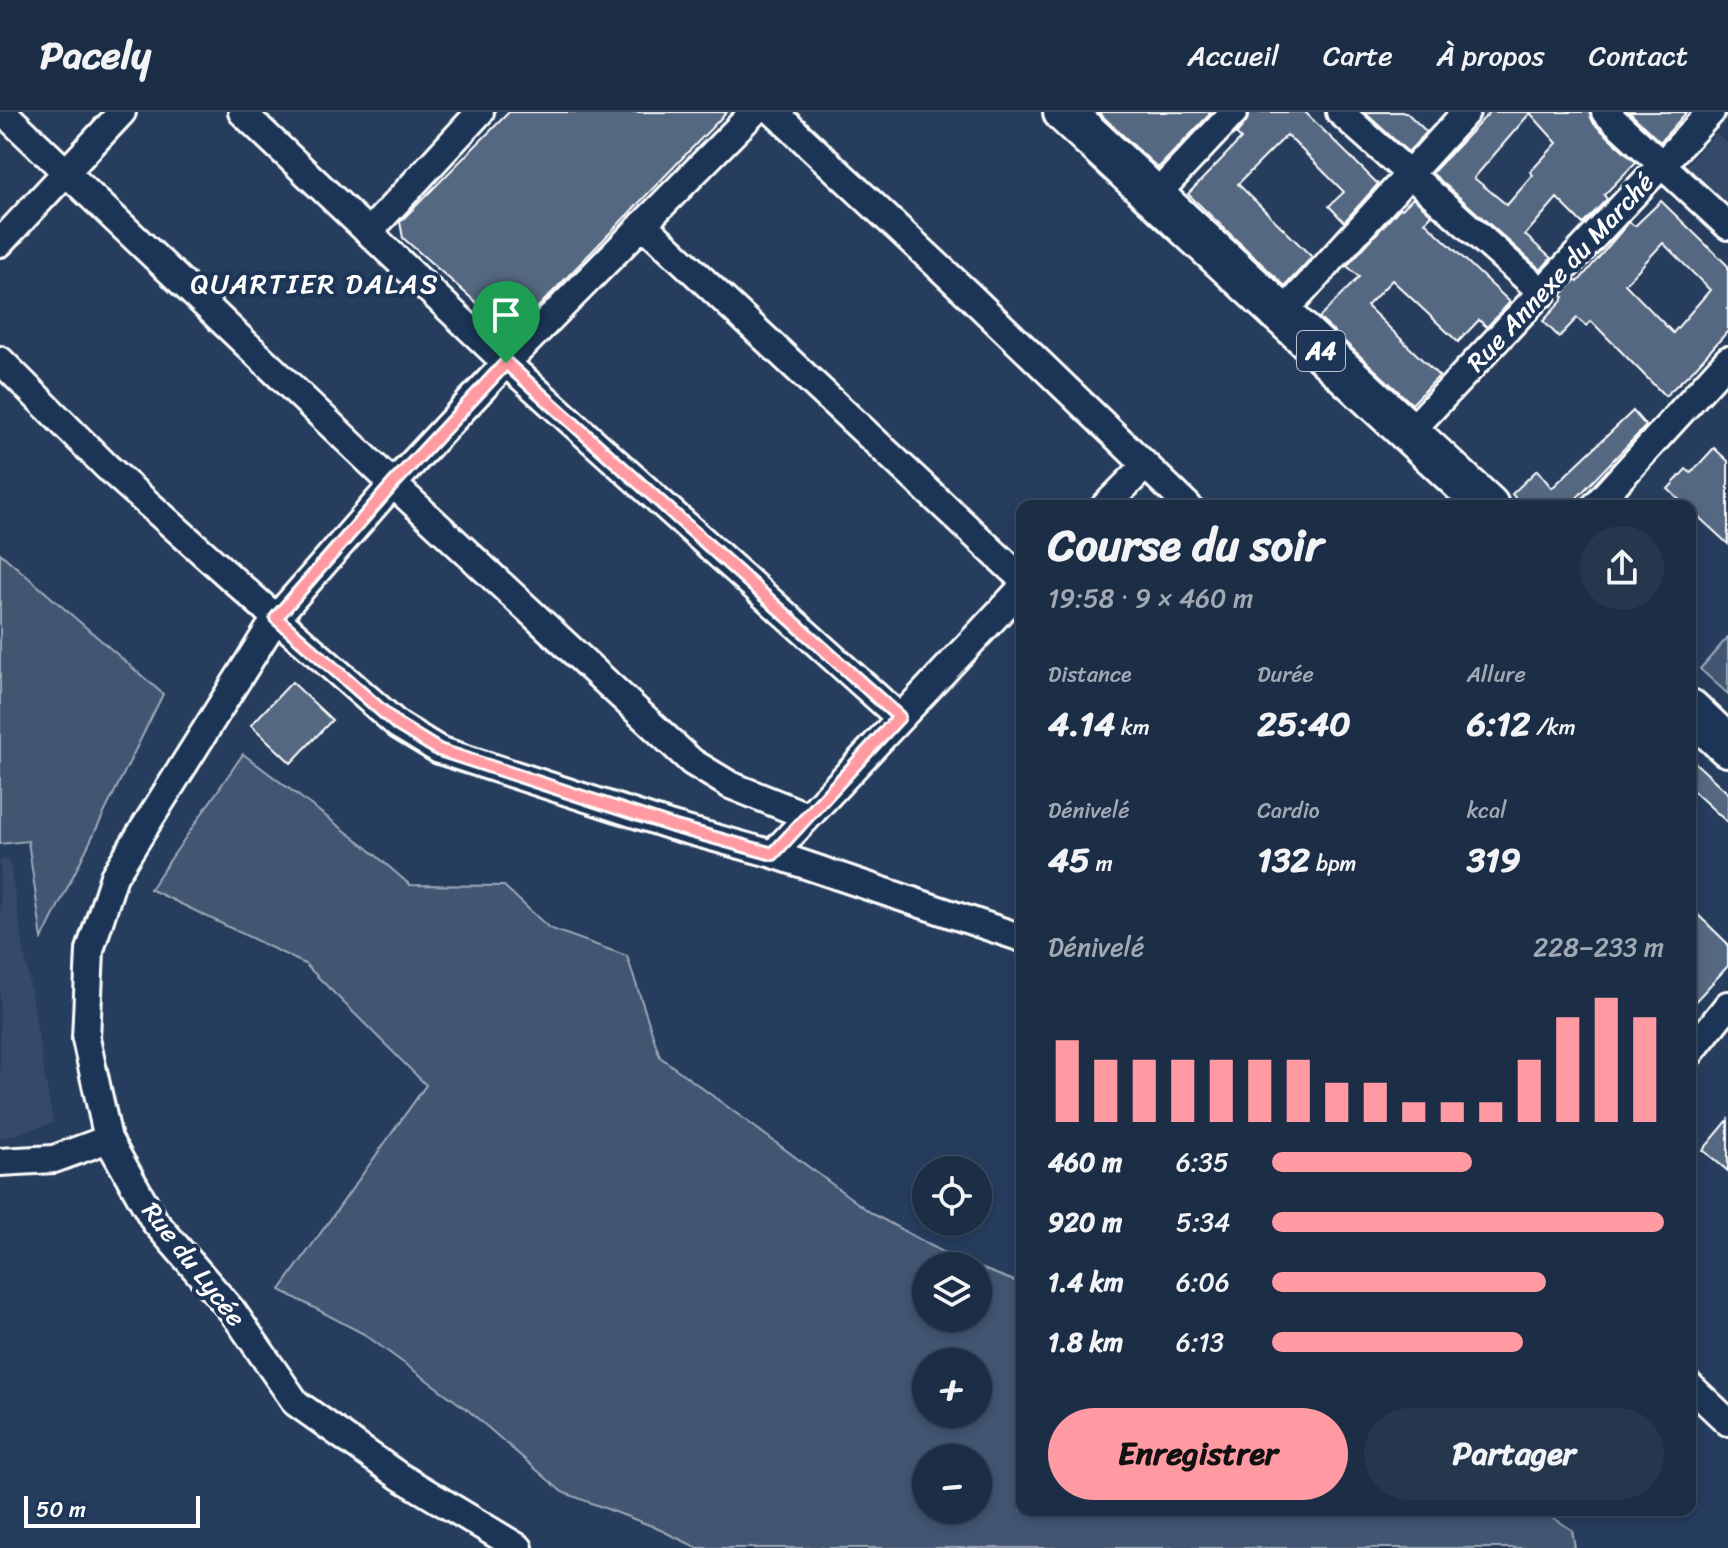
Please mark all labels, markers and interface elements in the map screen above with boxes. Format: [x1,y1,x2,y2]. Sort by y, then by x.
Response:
text: Pacely [40,22,151,89]
text: Accueil [1188,31,1279,80]
text: Carte [1323,31,1393,80]
text: À propos [1437,31,1545,80]
text: Contact [1589,31,1688,80]
street label: Rue Annexe du Marché [1454,161,1666,383]
district label: QUARTIER DALAS [190,259,440,308]
pin [472,281,540,363]
icon: arrive [484,293,528,337]
road number: A4 [1297,331,1345,371]
text: Course du soir [1048,506,1323,584]
button: share [1580,526,1664,610]
text: 19:58 · 9 × 460 m [1048,575,1253,621]
text: Distance [1048,655,1132,694]
text: Durée [1257,655,1314,694]
text: Allure [1467,655,1526,694]
text: 4.14 [1048,694,1115,754]
text: 25:40 [1257,694,1351,754]
text: 6:12 [1467,694,1530,754]
text: km [1115,708,1150,747]
text: /km [1530,708,1576,747]
text: Dénivelé [1048,791,1130,830]
text: Cardio [1257,791,1320,830]
text: kcal [1467,791,1507,830]
text: 45 [1048,830,1090,890]
text: 132 [1257,830,1310,890]
text: 319 [1467,830,1521,890]
text: m [1090,844,1113,883]
text: bpm [1310,844,1357,883]
text: Dénivelé [1048,924,1144,970]
text: 228–233 m [1533,924,1664,970]
text: 460 m [1048,1139,1122,1185]
text: 6:35 [1176,1139,1229,1185]
map controls [912,1156,992,1524]
button: locate [912,1156,992,1236]
street label: Rue du Lycée [130,1191,258,1337]
text: 920 m [1048,1199,1122,1245]
text: 5:34 [1176,1199,1230,1245]
button: layers [912,1252,992,1332]
text: 1.4 km [1048,1259,1124,1305]
text: 6:06 [1176,1259,1230,1305]
text: 1.8 km [1048,1319,1123,1365]
text: 6:13 [1176,1319,1224,1365]
button: + [912,1348,992,1428]
button: Enregistrer [1048,1408,1348,1500]
button: Partager [1364,1408,1664,1500]
button: − [912,1444,992,1524]
text: 50 m [36,1490,86,1529]
scale bar [24,1492,200,1528]

